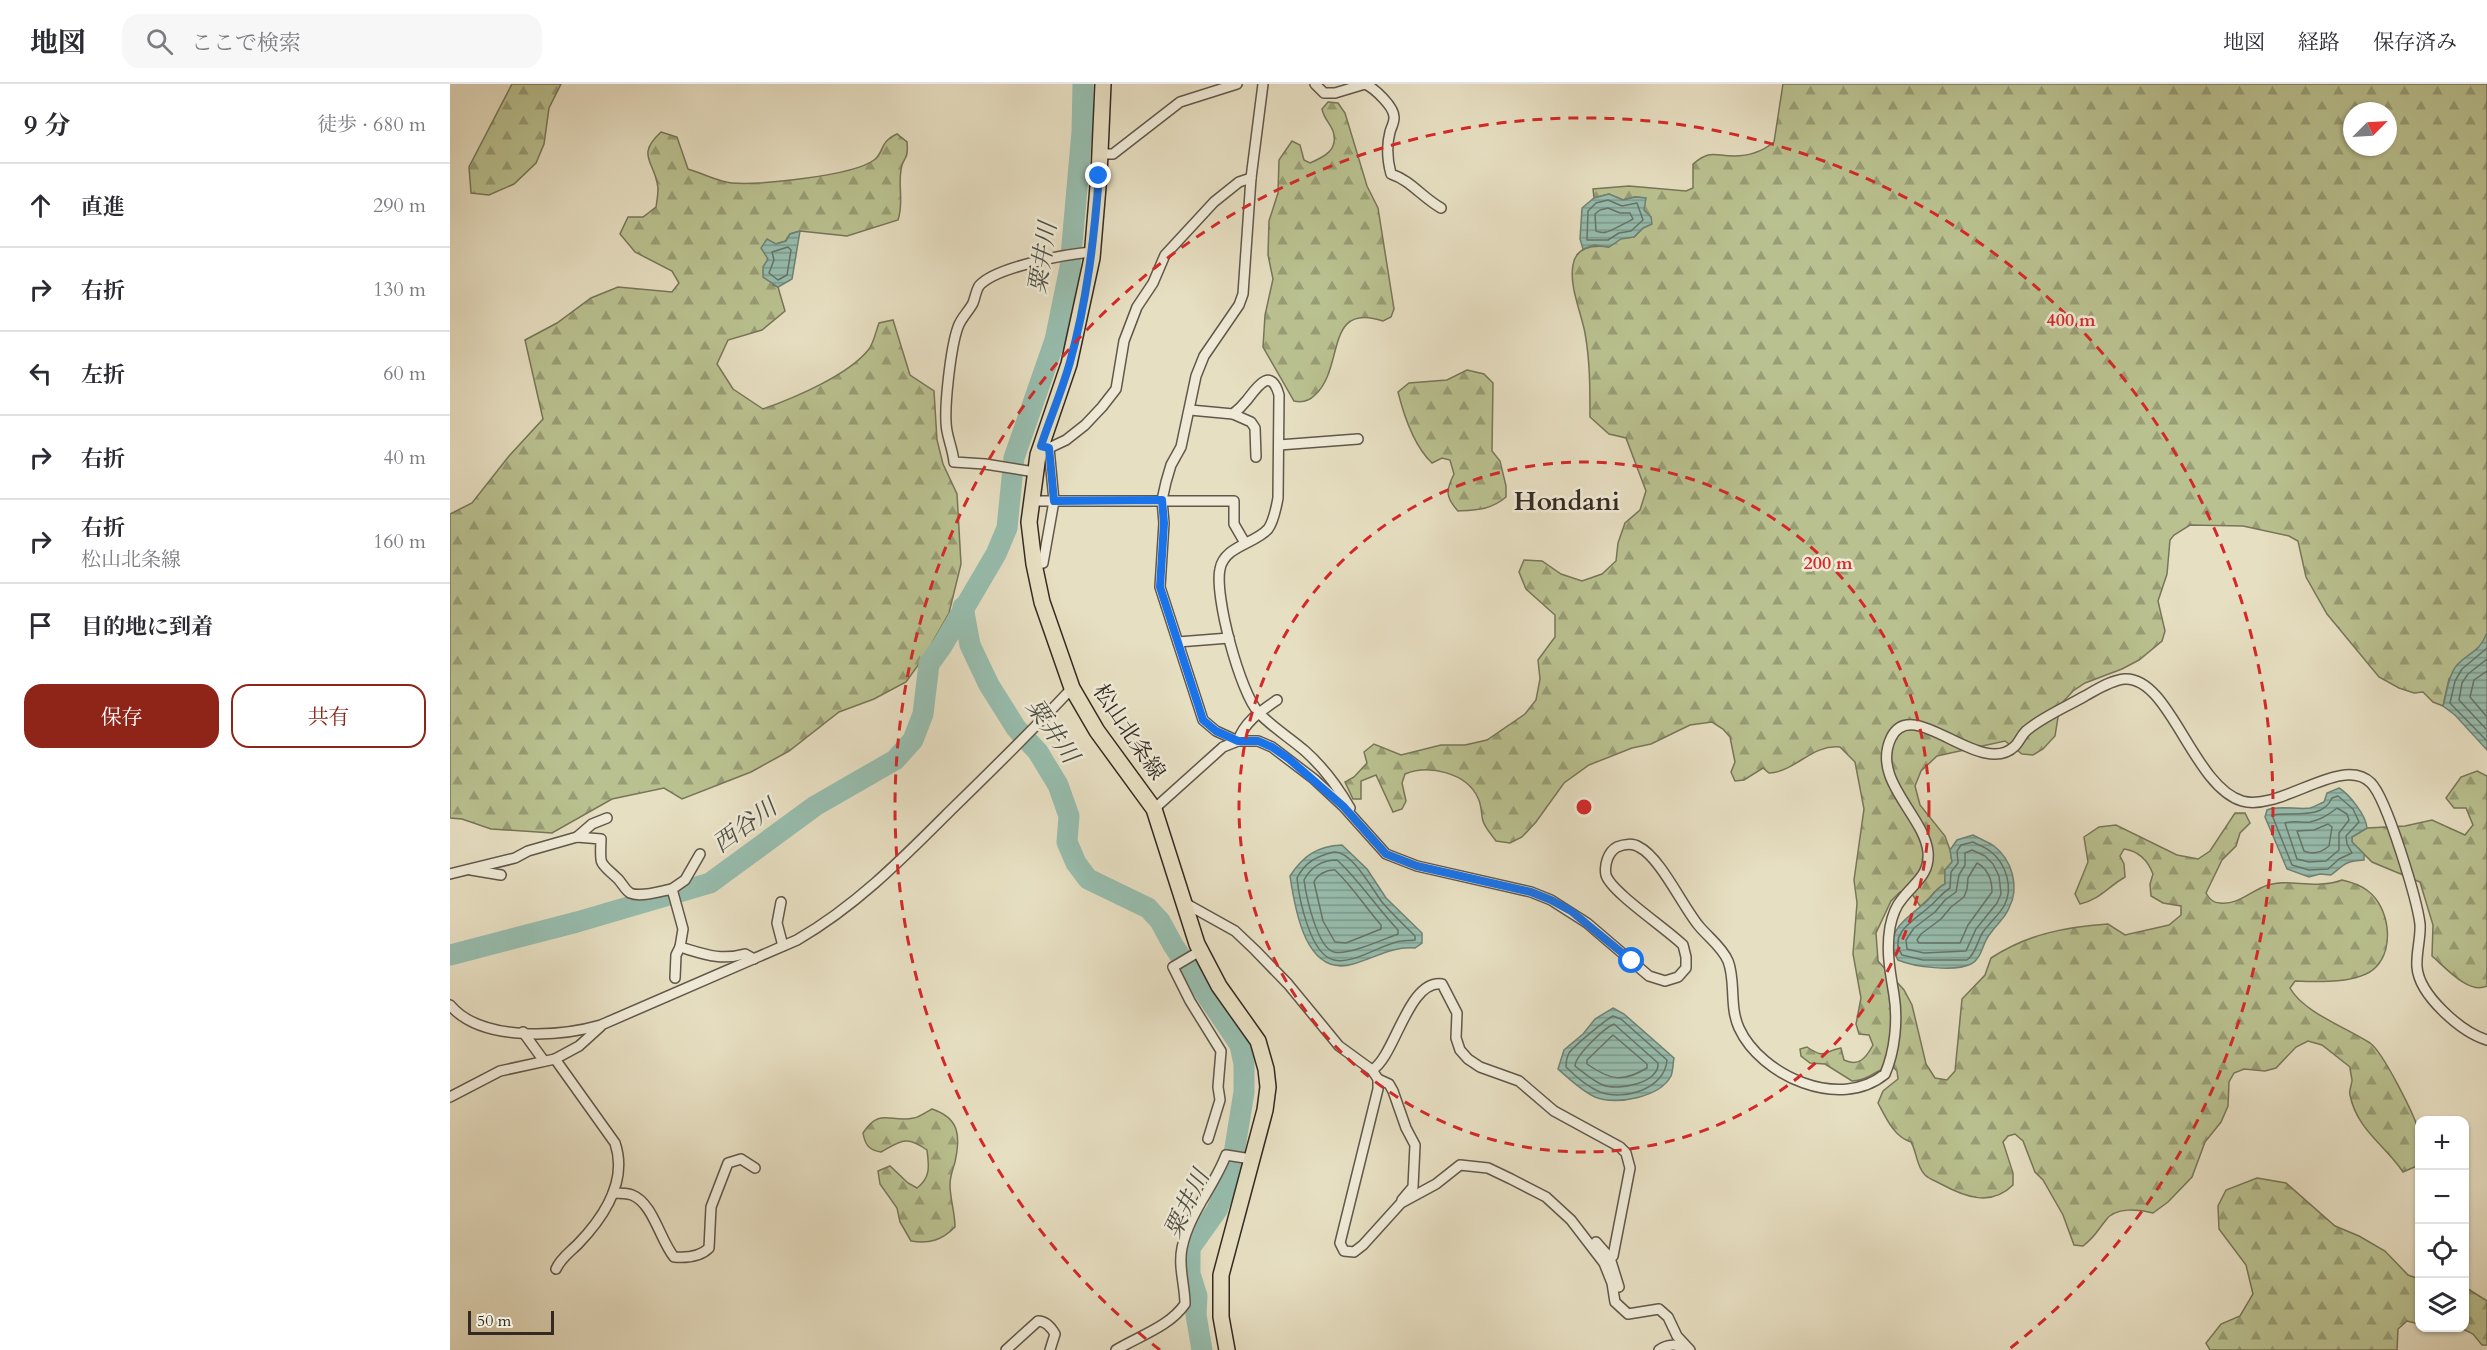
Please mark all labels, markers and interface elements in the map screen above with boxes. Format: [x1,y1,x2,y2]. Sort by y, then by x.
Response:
search box [122,14,542,68]
text: 地図 [30,24,86,62]
icon: search [143,25,176,58]
text: ここで検索 [191,28,301,58]
text: 地図 [2223,28,2265,57]
text: 経路 [2298,28,2340,57]
text: 保存済み [2373,28,2457,57]
north arrow [2343,102,2397,156]
text: 9 分 [24,108,70,143]
text: 徒歩 · 680 m [317,111,426,138]
route end [1085,162,1111,188]
icon: ahead [24,189,57,222]
text: 直進 [81,192,125,222]
text: 290 m [373,192,426,219]
water label: 粟井川 [1021,217,1065,296]
icon: right [24,273,57,306]
text: 右折 [81,276,125,306]
text: 130 m [373,276,426,303]
text: 400 m [2046,308,2096,333]
icon: left [24,357,57,390]
text: 左折 [81,360,125,390]
text: 60 m [383,360,426,387]
icon: right [24,441,57,474]
text: 右折 [81,444,125,474]
text: 40 m [383,444,426,471]
district label: Hondani [1514,484,1620,519]
text: 右折 [81,513,125,543]
icon: right [24,525,57,558]
text: 160 m [373,528,426,555]
text: 松山北条線 [81,546,181,573]
text: 200 m [1803,551,1853,576]
icon: arrive [24,609,57,642]
text: 目的地に到着 [81,612,213,642]
street label: 松山北条線 [1086,678,1172,786]
button: 保存 [24,684,219,748]
button: 共有 [231,684,426,748]
water label: 粟井川 [1018,692,1088,772]
water label: 西谷川 [706,790,786,861]
centre of rings [1574,797,1594,817]
route start [1618,947,1644,973]
map controls [2415,1116,2469,1332]
button: + [2415,1116,2469,1170]
water label: 粟井川 [1156,1162,1219,1244]
button: − [2415,1170,2469,1224]
button: locate [2415,1224,2469,1278]
button: layers [2415,1278,2469,1332]
scale bar [468,1308,554,1336]
text: 50 m [477,1310,511,1332]

